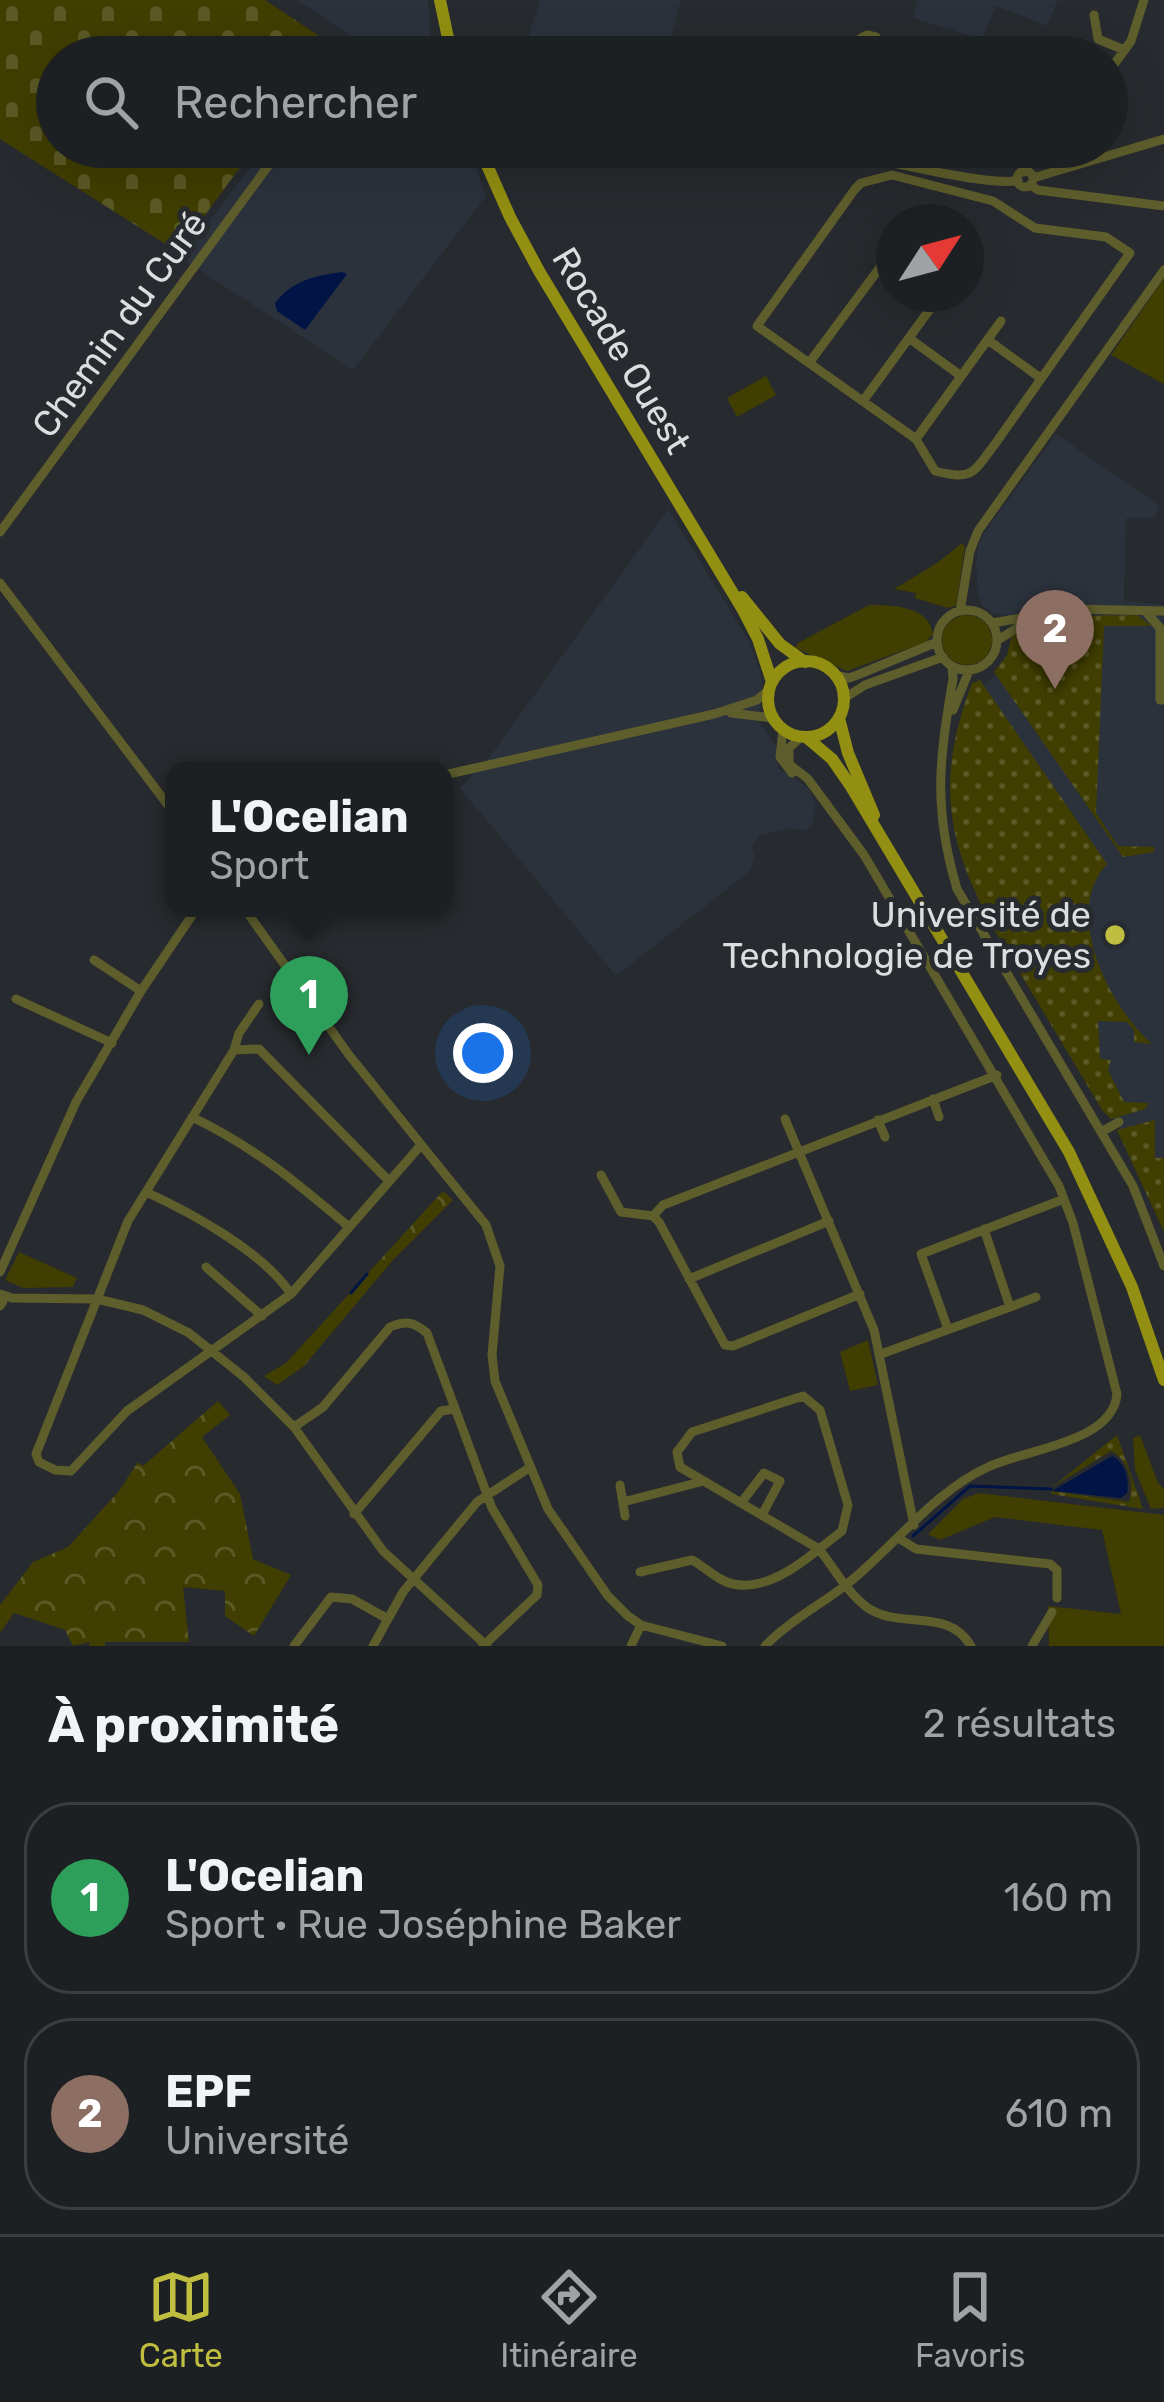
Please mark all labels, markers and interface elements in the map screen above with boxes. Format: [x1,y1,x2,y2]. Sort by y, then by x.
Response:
search box [36,36,1128,168]
icon: search [78,69,144,135]
text: Rechercher [174,76,417,129]
street label: Chemin du Curé [23,203,216,446]
north arrow [876,204,984,312]
street label: Rocade Ouest [543,239,700,461]
pin: 2 [1016,590,1094,689]
popup [165,761,453,917]
text: L'Ocelian [209,790,409,843]
text: Sport [209,843,309,889]
place label: Université de Technologie de Troyes [722,893,1091,977]
marker: Université de Technologie de Troyes [1102,922,1128,948]
pin: 1 [270,956,348,1055]
your location [453,1023,513,1083]
text: À proximité [48,1694,339,1755]
text: 2 résultats [923,1701,1116,1747]
text: L'Ocelian [165,1849,364,1902]
text: 1 [80,1875,100,1921]
text: 160 m [1004,1875,1113,1921]
text: Sport · Rue Joséphine Baker [165,1902,681,1948]
text: EPF [165,2065,252,2118]
text: 2 [77,2091,103,2137]
text: 610 m [1005,2091,1113,2137]
text: Université [165,2118,349,2164]
tab: Carte [139,2264,223,2375]
tab: Itinéraire [500,2264,638,2375]
tab: Favoris [915,2264,1025,2375]

